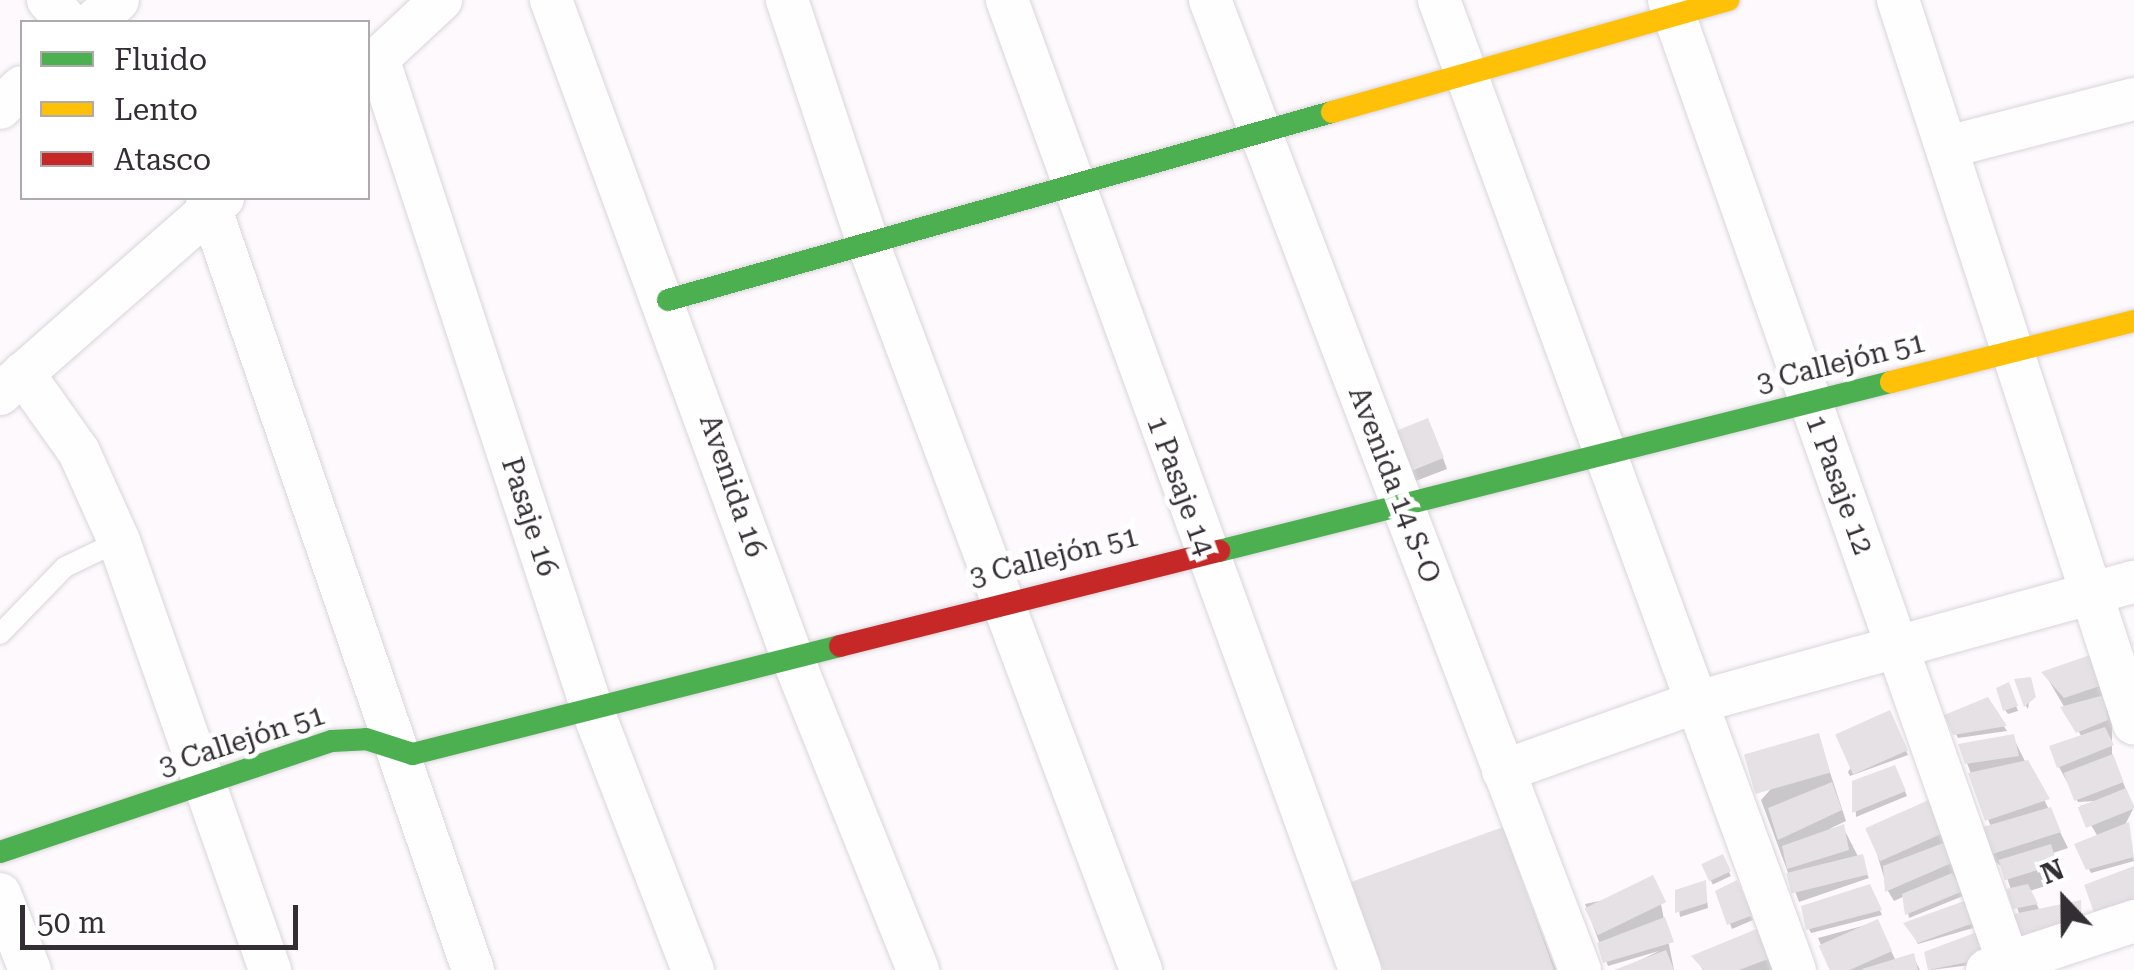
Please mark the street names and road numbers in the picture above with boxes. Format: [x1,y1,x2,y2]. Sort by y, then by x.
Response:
street label: 3 Callejón 51 [1753,326,1929,400]
street label: Avenida 14 S-O [1341,382,1447,588]
street label: Avenida 16 [692,410,772,562]
street label: 1 Pasaje 12 [1798,411,1880,559]
street label: 1 Pasaje 14 [1139,412,1221,560]
street label: Pasaje 16 [494,453,564,581]
street label: 3 Callejón 51 [966,520,1142,594]
street label: 3 Callejón 51 [155,698,329,784]

